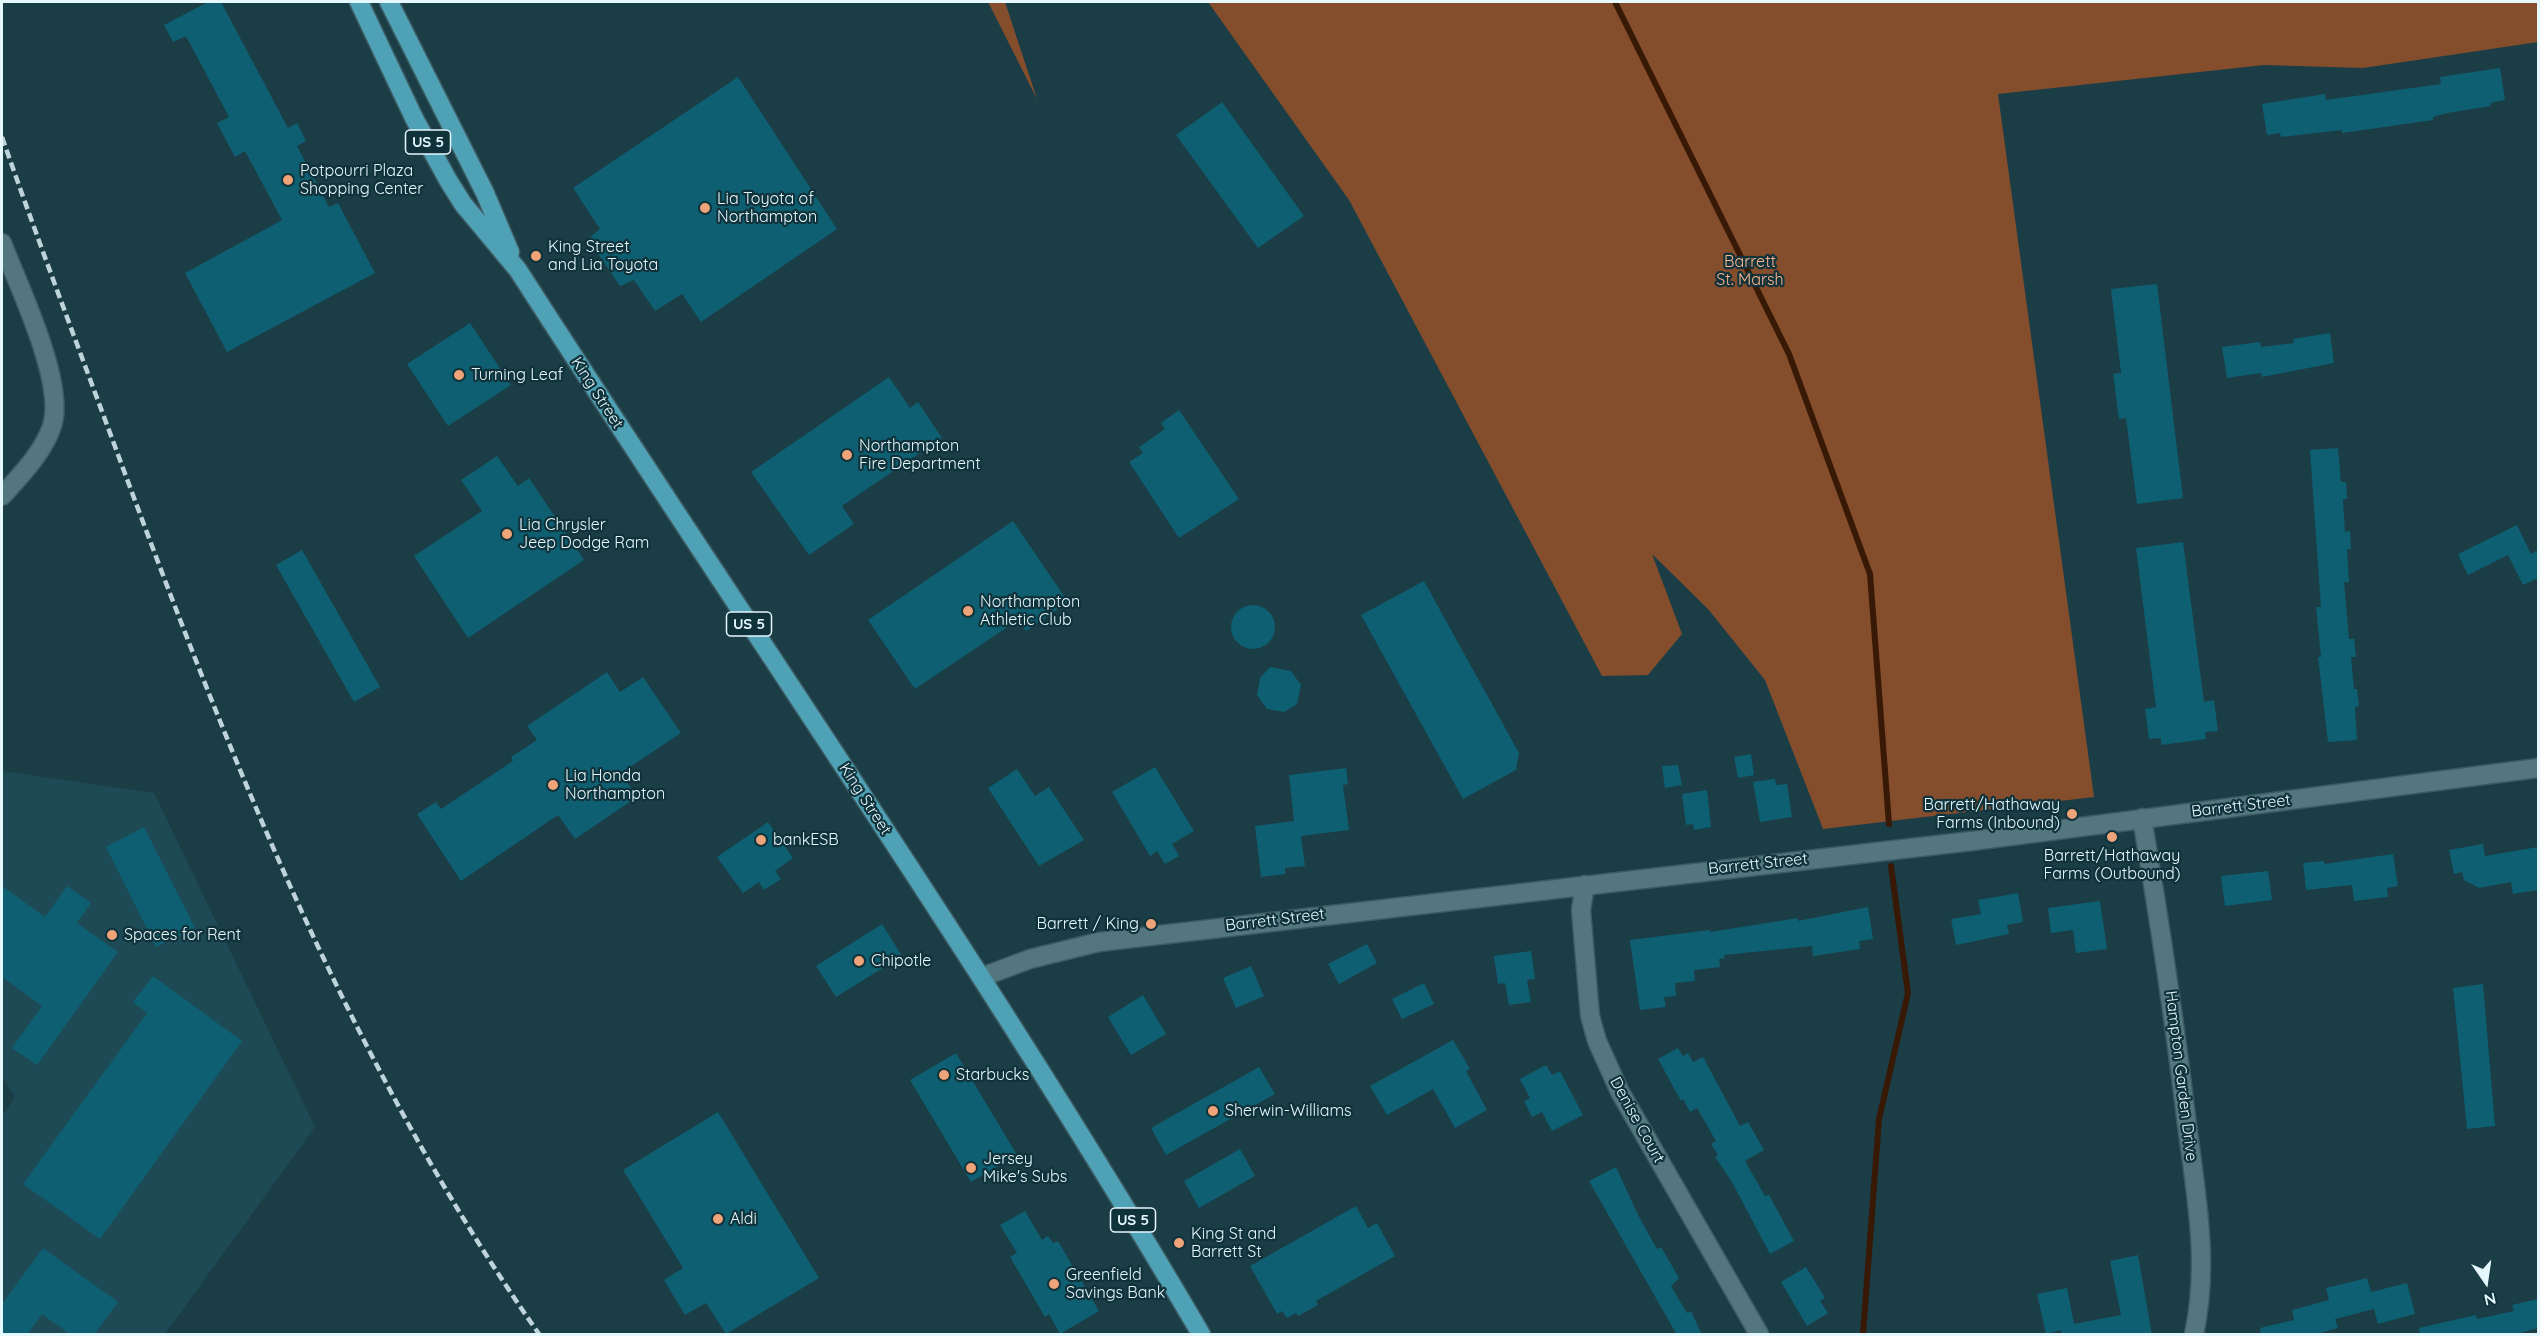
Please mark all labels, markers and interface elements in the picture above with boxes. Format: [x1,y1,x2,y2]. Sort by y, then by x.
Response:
road number: US 5 [406,130,450,154]
place label: Potpourri Plaza Shopping Center [300,161,423,199]
marker: Potpourri Plaza Shopping Center [281,173,295,187]
place label: Lia Toyota of Northampton [717,189,817,227]
marker: Lia Toyota of Northampton [698,201,712,215]
place label: King Street and Lia Toyota [548,237,658,275]
marker: King Street and Lia Toyota [529,249,543,263]
park label: Barrett St. Marsh [1716,252,1784,290]
street label: King Street [567,354,627,432]
place label: Turning Leaf [471,365,563,385]
marker: Turning Leaf [452,368,466,382]
place label: Northampton Fire Department [859,436,981,474]
marker: Northampton Fire Department [840,448,854,462]
place label: Lia Chrysler Jeep Dodge Ram [519,515,649,553]
marker: Lia Chrysler Jeep Dodge Ram [500,527,514,541]
place label: Northampton Athletic Club [980,592,1080,630]
marker: Northampton Athletic Club [961,604,975,618]
road number: US 5 [726,612,771,636]
street label: King Street [835,760,895,838]
place label: Lia Honda Northampton [565,766,665,804]
marker: Lia Honda Northampton [546,778,560,792]
street label: Barrett Street [2190,790,2292,822]
place label: Barrett/Hathaway Farms (Inbound) [1923,795,2060,833]
marker: Barrett/Hathaway Farms (Inbound) [2065,807,2079,821]
place label: bankESB [773,830,839,850]
marker: Barrett/Hathaway Farms (Outbound) [2105,830,2119,844]
marker: bankESB [754,833,768,847]
place label: Barrett/Hathaway Farms (Outbound) [2043,846,2181,884]
street label: Barrett Street [1707,849,1809,879]
street label: Barrett Street [1224,904,1326,936]
place label: Barrett / King [1036,914,1139,934]
marker: Barrett / King [1144,917,1158,931]
place label: Spaces for Rent [124,925,241,945]
marker: Spaces for Rent [105,928,119,942]
place label: Chipotle [871,951,931,971]
marker: Chipotle [852,954,866,968]
street label: Hampton Garden Drive [2161,990,2201,1162]
place label: Starbucks [956,1065,1029,1085]
marker: Starbucks [937,1068,951,1082]
street label: Denise Court [1606,1074,1668,1166]
place label: Sherwin-Williams [1225,1101,1351,1121]
marker: Sherwin-Williams [1206,1104,1220,1118]
place label: Jersey Mike's Subs [983,1149,1067,1187]
marker: Jersey Mike's Subs [964,1161,978,1175]
road number: US 5 [1110,1208,1156,1232]
place label: Aldi [730,1209,757,1229]
marker: Aldi [711,1212,725,1226]
place label: King St and Barrett St [1191,1224,1276,1262]
marker: King St and Barrett St [1172,1236,1186,1250]
north arrow [2456,1252,2516,1312]
place label: Greenfield Savings Bank [1066,1265,1165,1303]
marker: Greenfield Savings Bank [1047,1277,1061,1291]
text: N [2482,1288,2498,1311]

